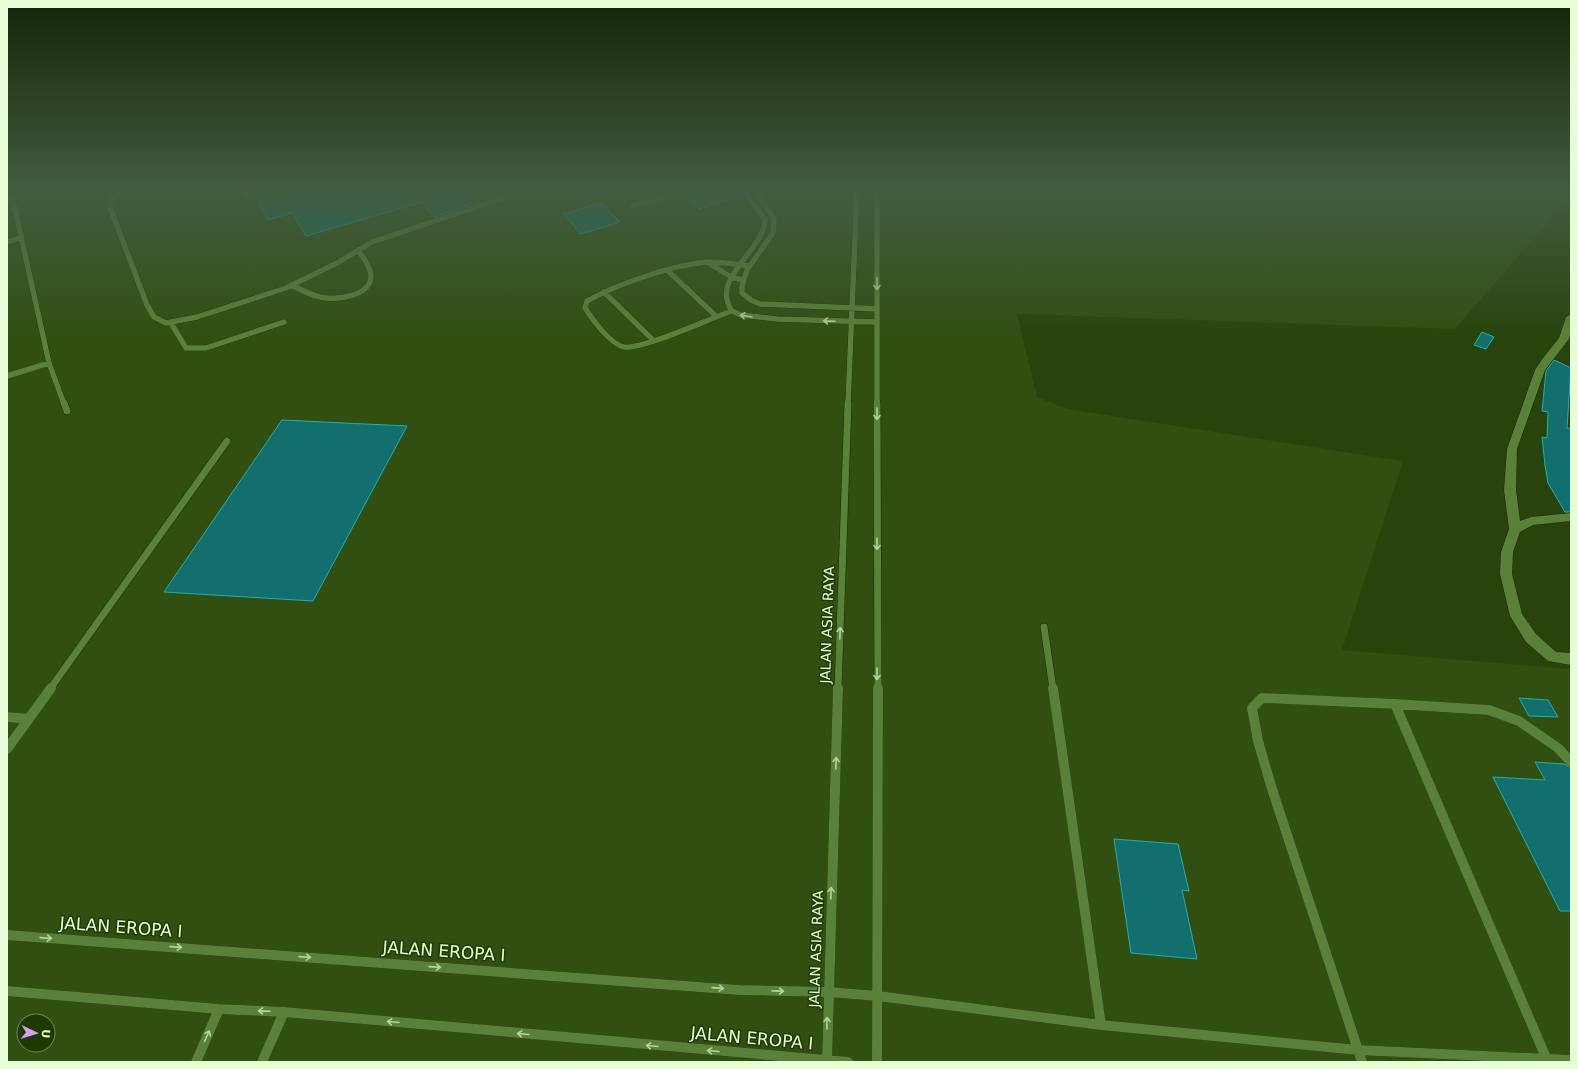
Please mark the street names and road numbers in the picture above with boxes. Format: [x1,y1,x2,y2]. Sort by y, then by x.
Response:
street label: JALAN ASIA RAYA [817,566,837,685]
street label: JALAN ASIA RAYA [806,890,826,1009]
street label: JALAN EROPA I [58,913,183,941]
street label: JALAN EROPA I [381,937,506,965]
street label: JALAN EROPA I [689,1023,814,1053]

